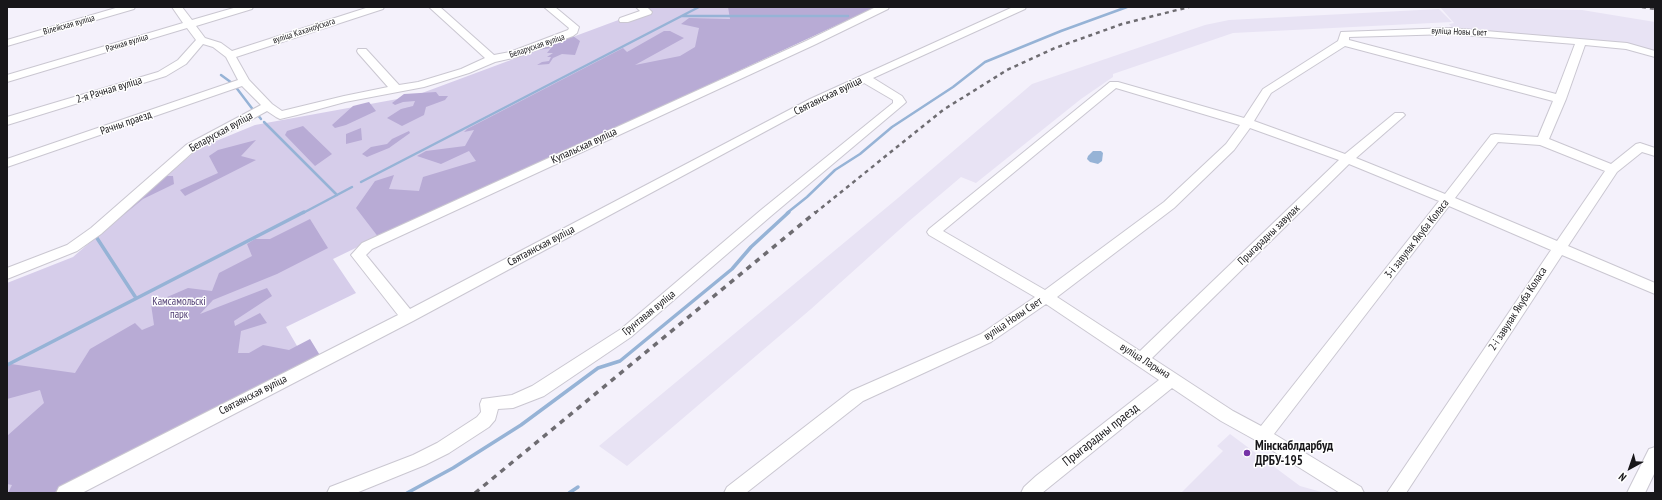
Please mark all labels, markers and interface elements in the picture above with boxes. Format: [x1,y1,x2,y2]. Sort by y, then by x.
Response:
street label: Вілейская вуліца [42,12,96,38]
street label: вуліца Каханоўскага [271,16,337,46]
street label: вуліца Новы Свет [1431,26,1487,38]
street label: Рачная вуліца [104,31,150,55]
street label: Беларуская вуліца [508,31,566,61]
street label: 2-я Рачная вуліца [74,74,144,106]
street label: Святаянская вуліца [792,74,864,118]
street label: Рачны праезд [99,108,153,138]
street label: Беларуская вуліца [187,109,255,155]
street label: Купальская вуліца [549,125,619,167]
street label: 3-і завулак Якуба Коласа [1382,197,1452,281]
street label: Прыгарадны завулак [1235,202,1303,268]
street label: Святаянская вуліца [505,223,577,269]
street label: 2-і завулак Якуба Коласа [1486,265,1550,353]
street label: Грунтавая вуліца [620,288,678,338]
park label: Камсамольскі парк [152,295,206,321]
street label: вуліца Новы Свет [981,295,1045,343]
street label: вуліца Ларына [1117,340,1173,382]
street label: Святаянская вуліца [217,372,289,418]
street label: Прыгарадны праезд [1060,400,1142,470]
place label: Мінскаблдарбуд ДРБУ-195 [1255,438,1333,469]
marker: Мінскаблдарбуд ДРБУ-195 [1242,448,1252,458]
north arrow [1610,448,1650,488]
text: N [1616,470,1629,484]

